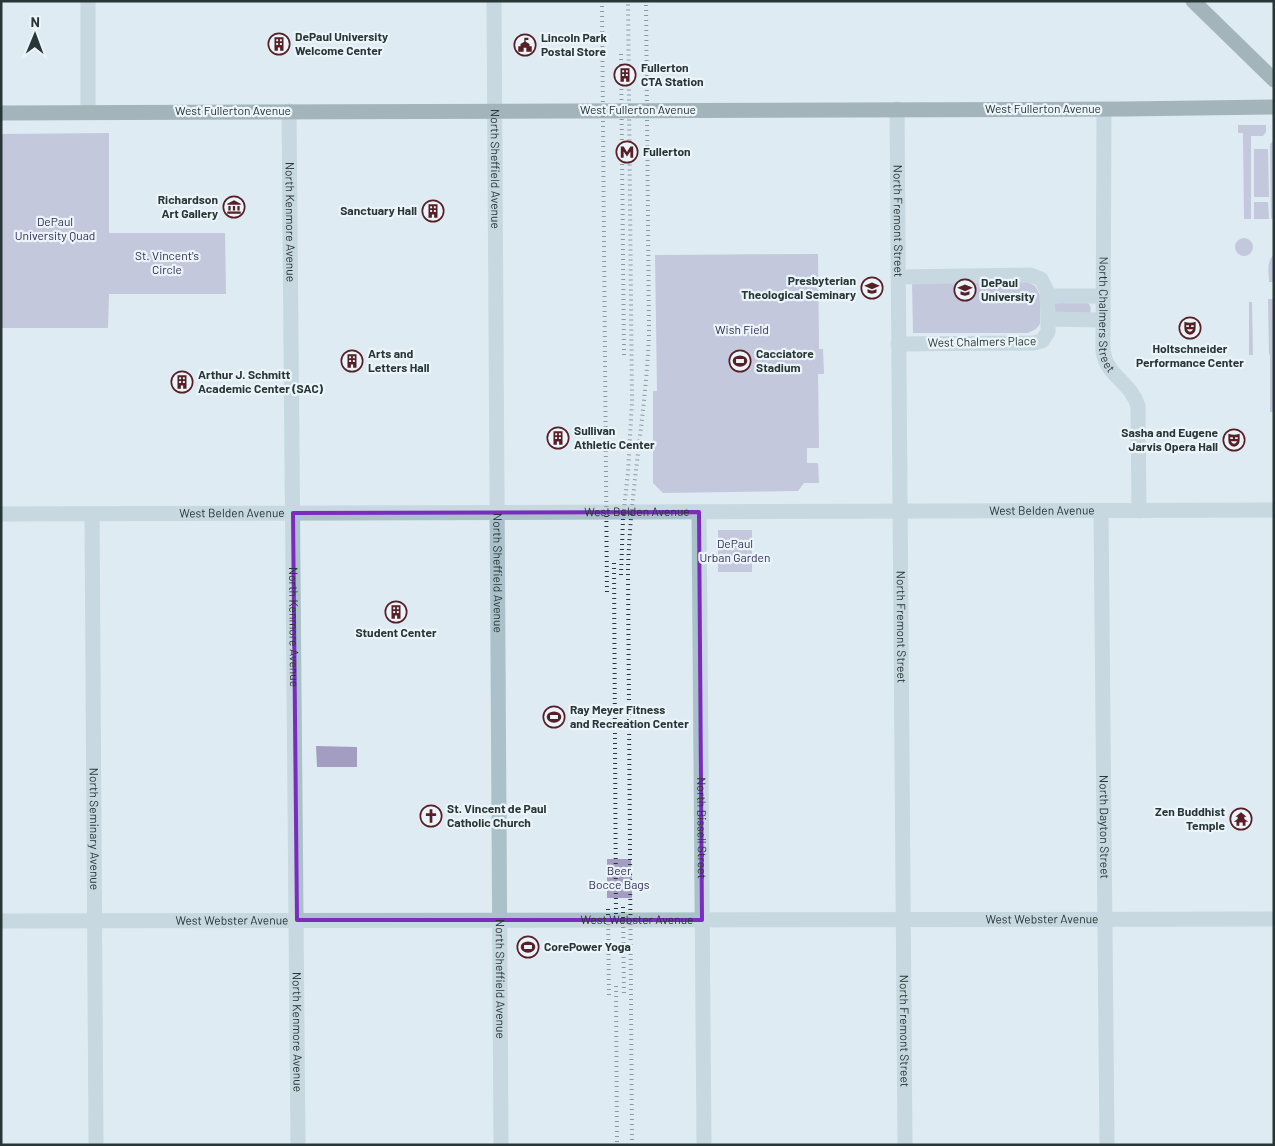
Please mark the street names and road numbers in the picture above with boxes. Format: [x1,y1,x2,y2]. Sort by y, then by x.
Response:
street label: West Fullerton Avenue [985,101,1101,115]
street label: West Fullerton Avenue [580,102,696,116]
street label: West Fullerton Avenue [175,103,291,117]
street label: North Sheffield Avenue [489,109,503,229]
street label: North Kenmore Avenue [283,162,298,282]
street label: North Fremont Street [891,165,906,277]
street label: North Chalmers Street [1097,257,1118,375]
street label: West Chalmers Place [927,333,1036,349]
street label: West Belden Avenue [989,503,1095,517]
street label: West Belden Avenue [584,504,690,518]
street label: West Belden Avenue [179,505,285,519]
street label: North Sheffield Avenue [491,513,506,633]
street label: North Kenmore Avenue [287,567,302,687]
street label: North Fremont Street [895,571,909,683]
street label: North Seminary Avenue [88,768,102,890]
street label: North Dayton Street [1097,775,1112,879]
street label: North Bissell Street [695,777,710,879]
street label: West Webster Avenue [985,911,1099,925]
street label: West Webster Avenue [580,912,694,926]
street label: West Webster Avenue [175,913,289,927]
street label: North Sheffield Avenue [494,919,508,1039]
street label: North Kenmore Avenue [290,972,306,1092]
street label: North Fremont Street [898,975,913,1087]

